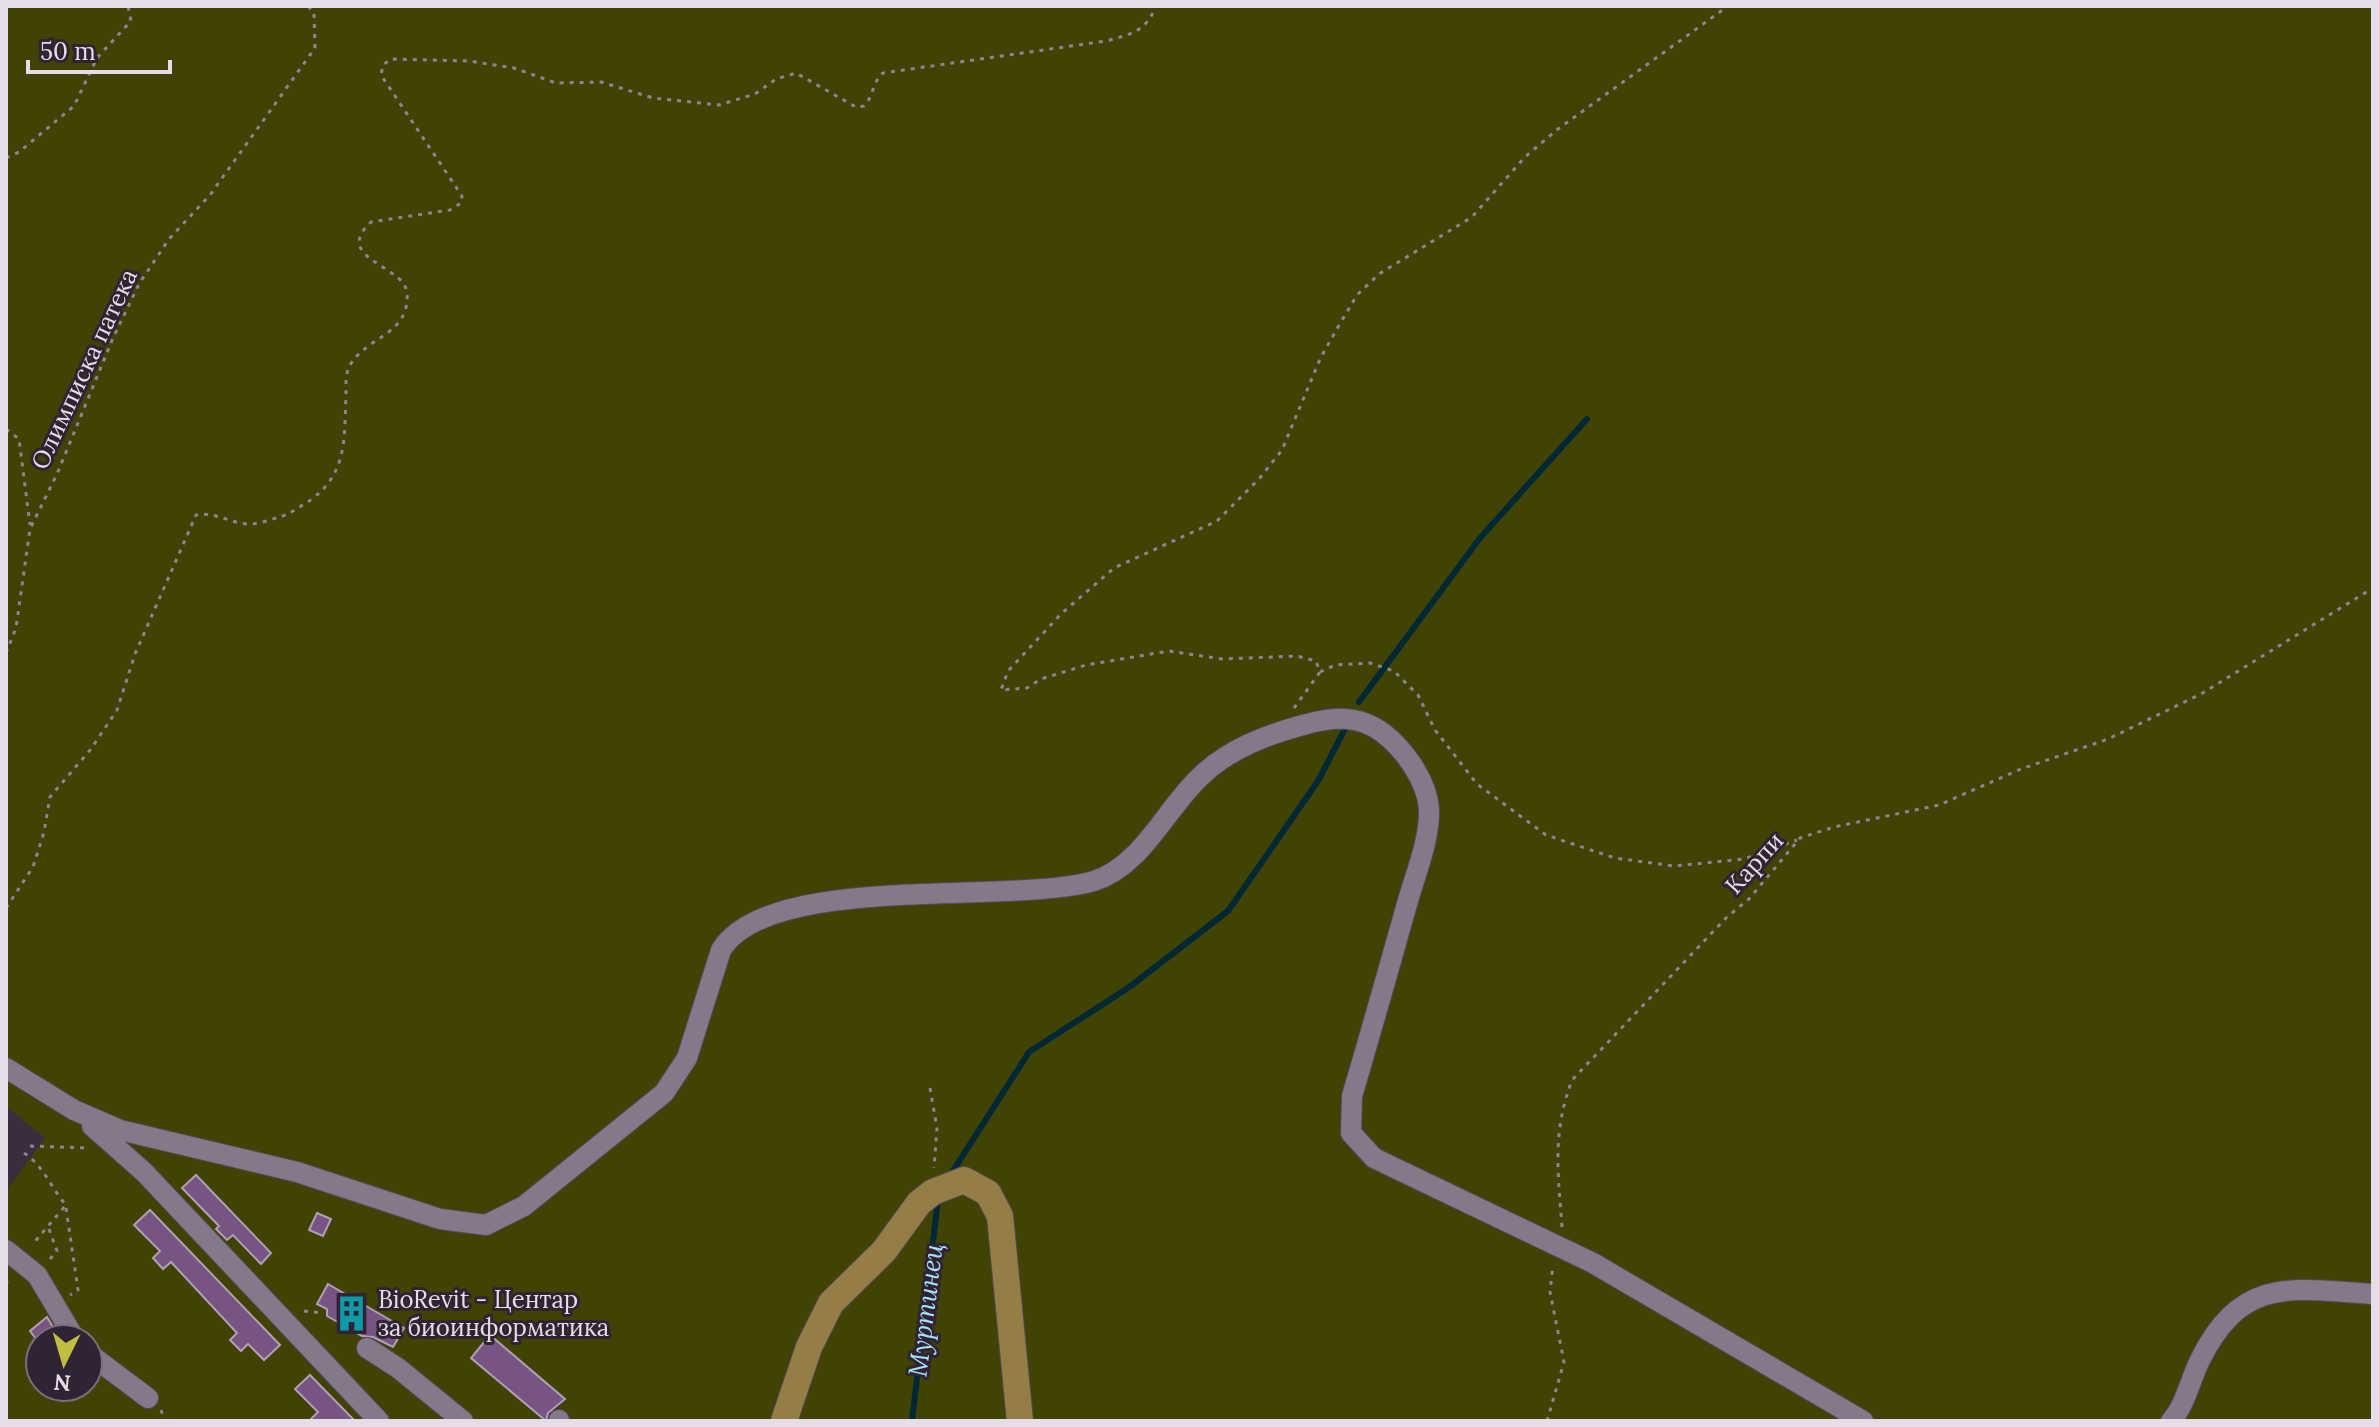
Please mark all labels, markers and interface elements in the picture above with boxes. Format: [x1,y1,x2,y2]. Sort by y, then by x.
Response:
scale bar [28,24,170,74]
text: 50 m [40,36,96,67]
street label: Олимписка патека [24,264,144,474]
street label: Карпи [1718,826,1790,900]
water label: Муртинец [900,1241,950,1379]
place label: BioRevit - Центар за биоинформатика [378,1284,609,1343]
building icon: BioRevit - Центар за биоинформатика [333,1294,371,1332]
north arrow [24,1323,104,1403]
text: N [53,1368,72,1398]

